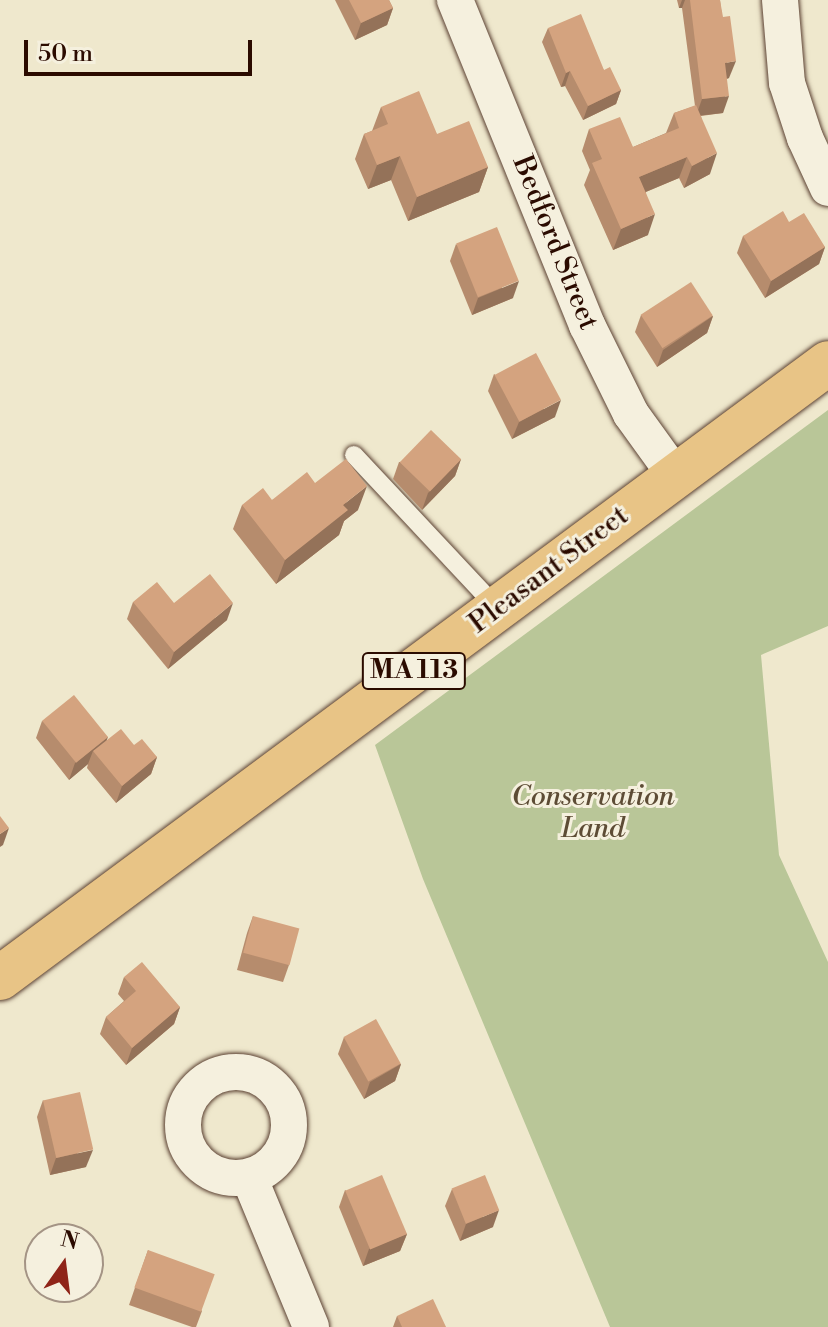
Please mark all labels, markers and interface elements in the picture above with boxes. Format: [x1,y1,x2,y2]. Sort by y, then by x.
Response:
scale bar [28,24,256,74]
text: 50 m [38,39,93,69]
street label: Bedford Street [505,151,605,335]
street label: Pleasant Street [463,499,635,641]
road number: MA 113 [360,649,468,693]
park label: Conservation Land [512,780,674,846]
north arrow [24,1223,104,1303]
text: N [58,1226,81,1256]

